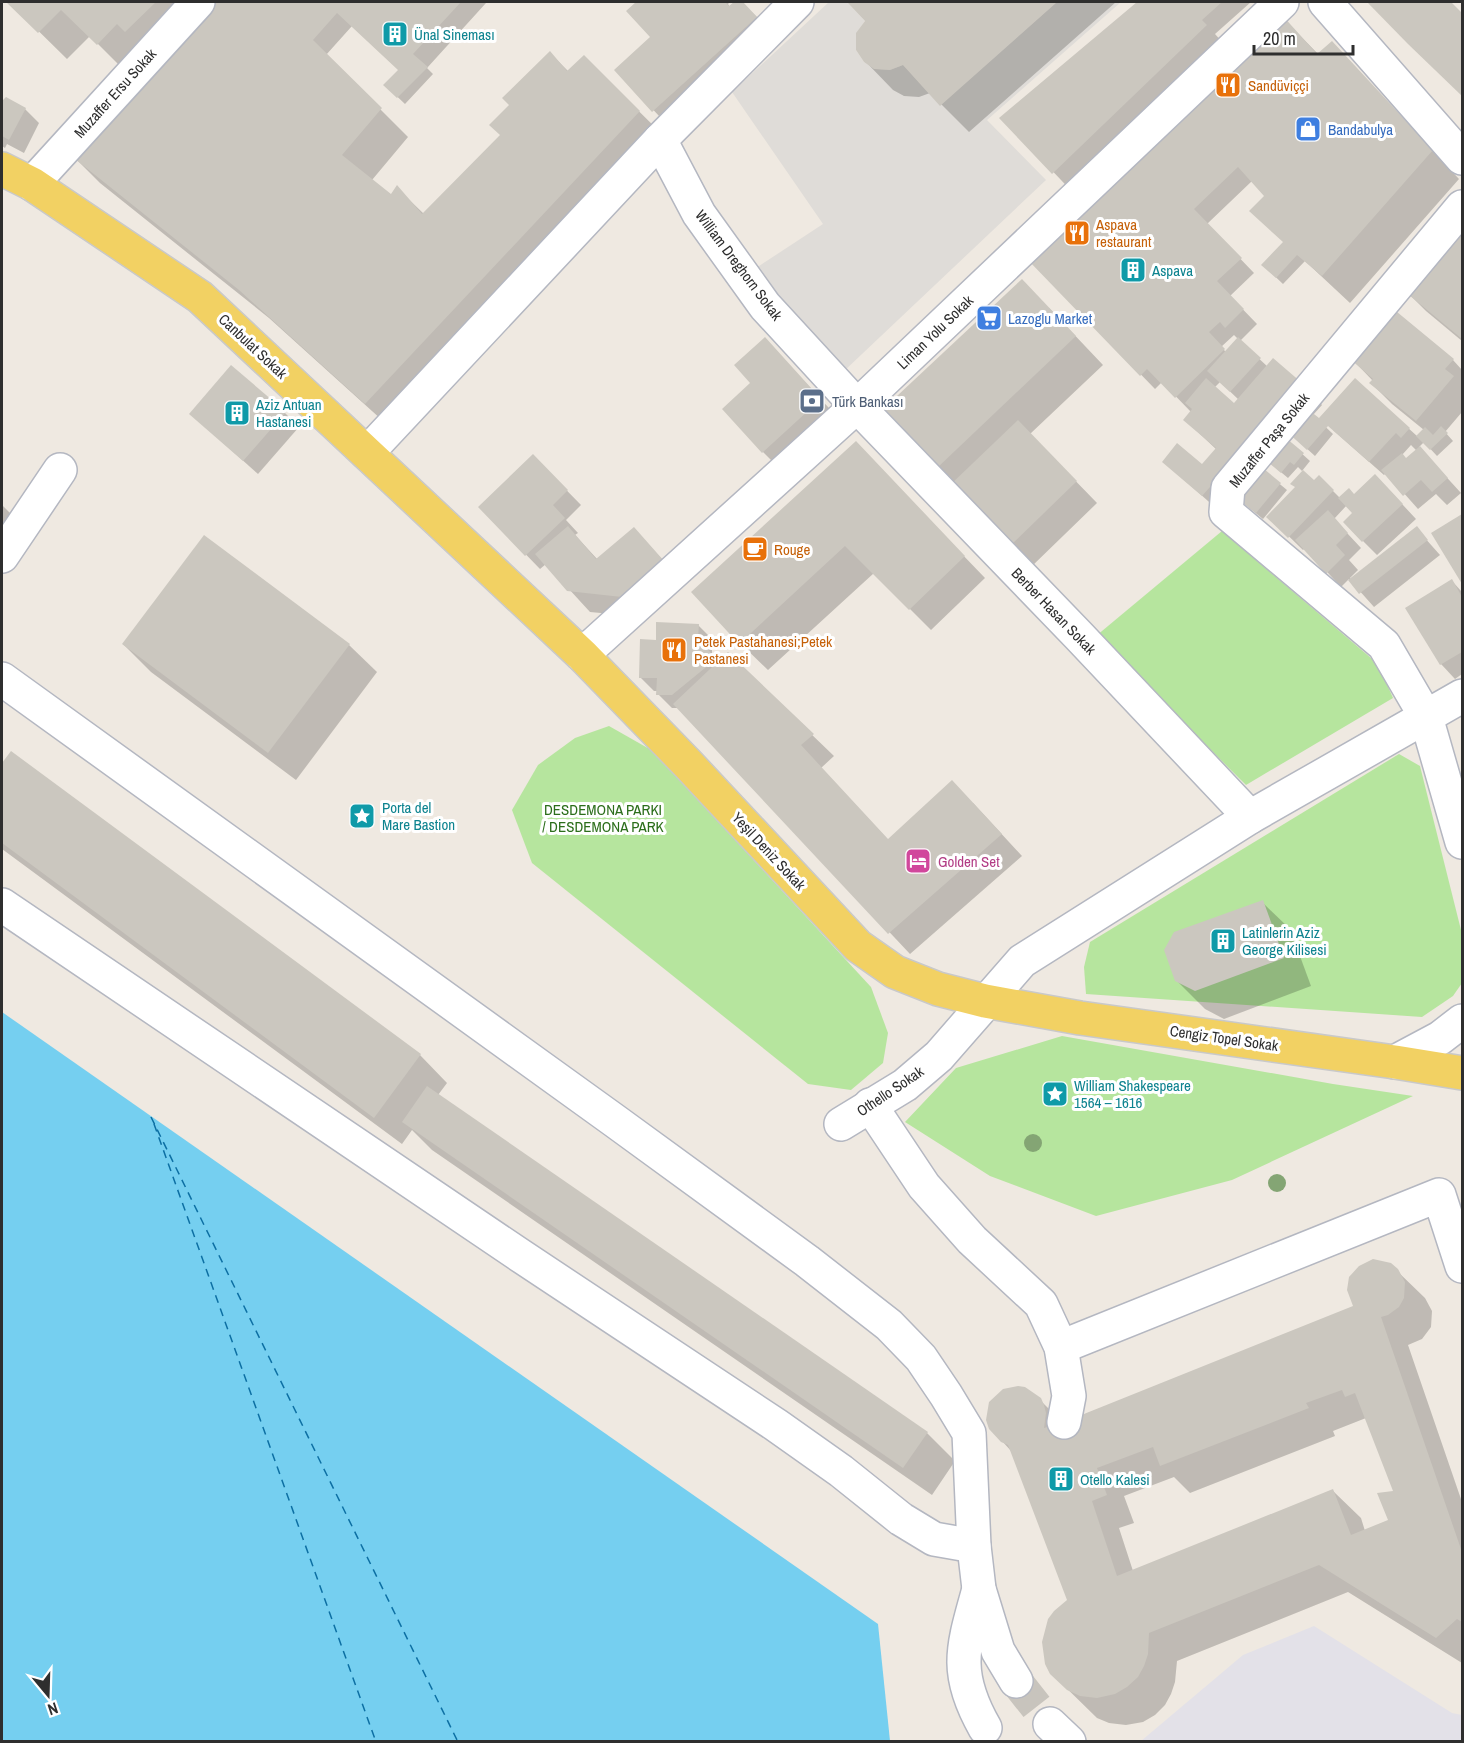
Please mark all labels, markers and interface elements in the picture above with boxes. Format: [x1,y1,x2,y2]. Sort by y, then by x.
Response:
scale bar [1254,18,1353,56]
building icon: Ünal Sineması [380,19,410,49]
place label: Ünal Sineması [414,24,495,45]
text: 20 m [1263,26,1296,51]
street label: Muzaffer Ersu Sokak [69,43,161,142]
restaurant icon: Sandüviççi [1213,70,1243,100]
place label: Sandüviççi [1248,75,1309,96]
shop icon: Bandabulya [1293,114,1323,144]
place label: Bandabulya [1328,119,1393,140]
street label: William Dreghorn Sokak [691,205,788,325]
place label: Aspava restaurant [1095,214,1152,252]
restaurant icon: Aspava restaurant [1062,218,1092,248]
building icon: Aspava [1118,255,1148,285]
place label: Aspava [1151,260,1193,281]
street label: Liman Yolu Sokak [892,290,978,374]
supermarket icon: Lazoglu Market [974,303,1004,333]
place label: Lazoglu Market [1008,308,1093,329]
street label: Canbulat Sokak [214,309,293,384]
bank icon: Türk Bankası [797,386,827,416]
street label: Muzaffer Paşa Sokak [1224,387,1314,492]
place label: Türk Bankası [832,391,903,412]
place label: Aziz Antuan Hastanesi [255,394,322,432]
building icon: Aziz Antuan Hastanesi [222,398,252,428]
cafe icon: Rouge [740,534,770,564]
place label: Rouge [774,539,810,560]
street label: Berber Hasan Sokak [1007,563,1102,660]
place label: Petek Pastahanesi;Petek Pastanesi [694,631,833,669]
restaurant icon: Petek Pastahanesi;Petek Pastanesi [659,635,689,665]
place label: Porta del Mare Bastion [382,797,455,835]
park label: DESDEMONA PARKI / DESDEMONA PARK [542,799,665,837]
place icon: Porta del Mare Bastion [347,801,377,831]
street label: Yeşil Deniz Sokak [727,807,811,895]
hotel icon: Golden Set [903,846,933,876]
place label: Golden Set [938,851,1000,872]
place label: Latinlerin Aziz George Kilisesi [1242,922,1327,960]
building icon: Latinlerin Aziz George Kilisesi [1208,926,1238,956]
street label: Cengiz Topel Sokak [1168,1020,1280,1056]
street label: Othello Sokak [852,1060,928,1121]
place label: William Shakespeare 1564 – 1616 [1074,1075,1191,1113]
place icon: William Shakespeare 1564 – 1616 [1040,1079,1070,1109]
building icon: Otello Kalesi [1046,1464,1076,1494]
place label: Otello Kalesi [1080,1469,1150,1490]
north arrow [18,1665,78,1725]
text: N [45,1697,61,1721]

